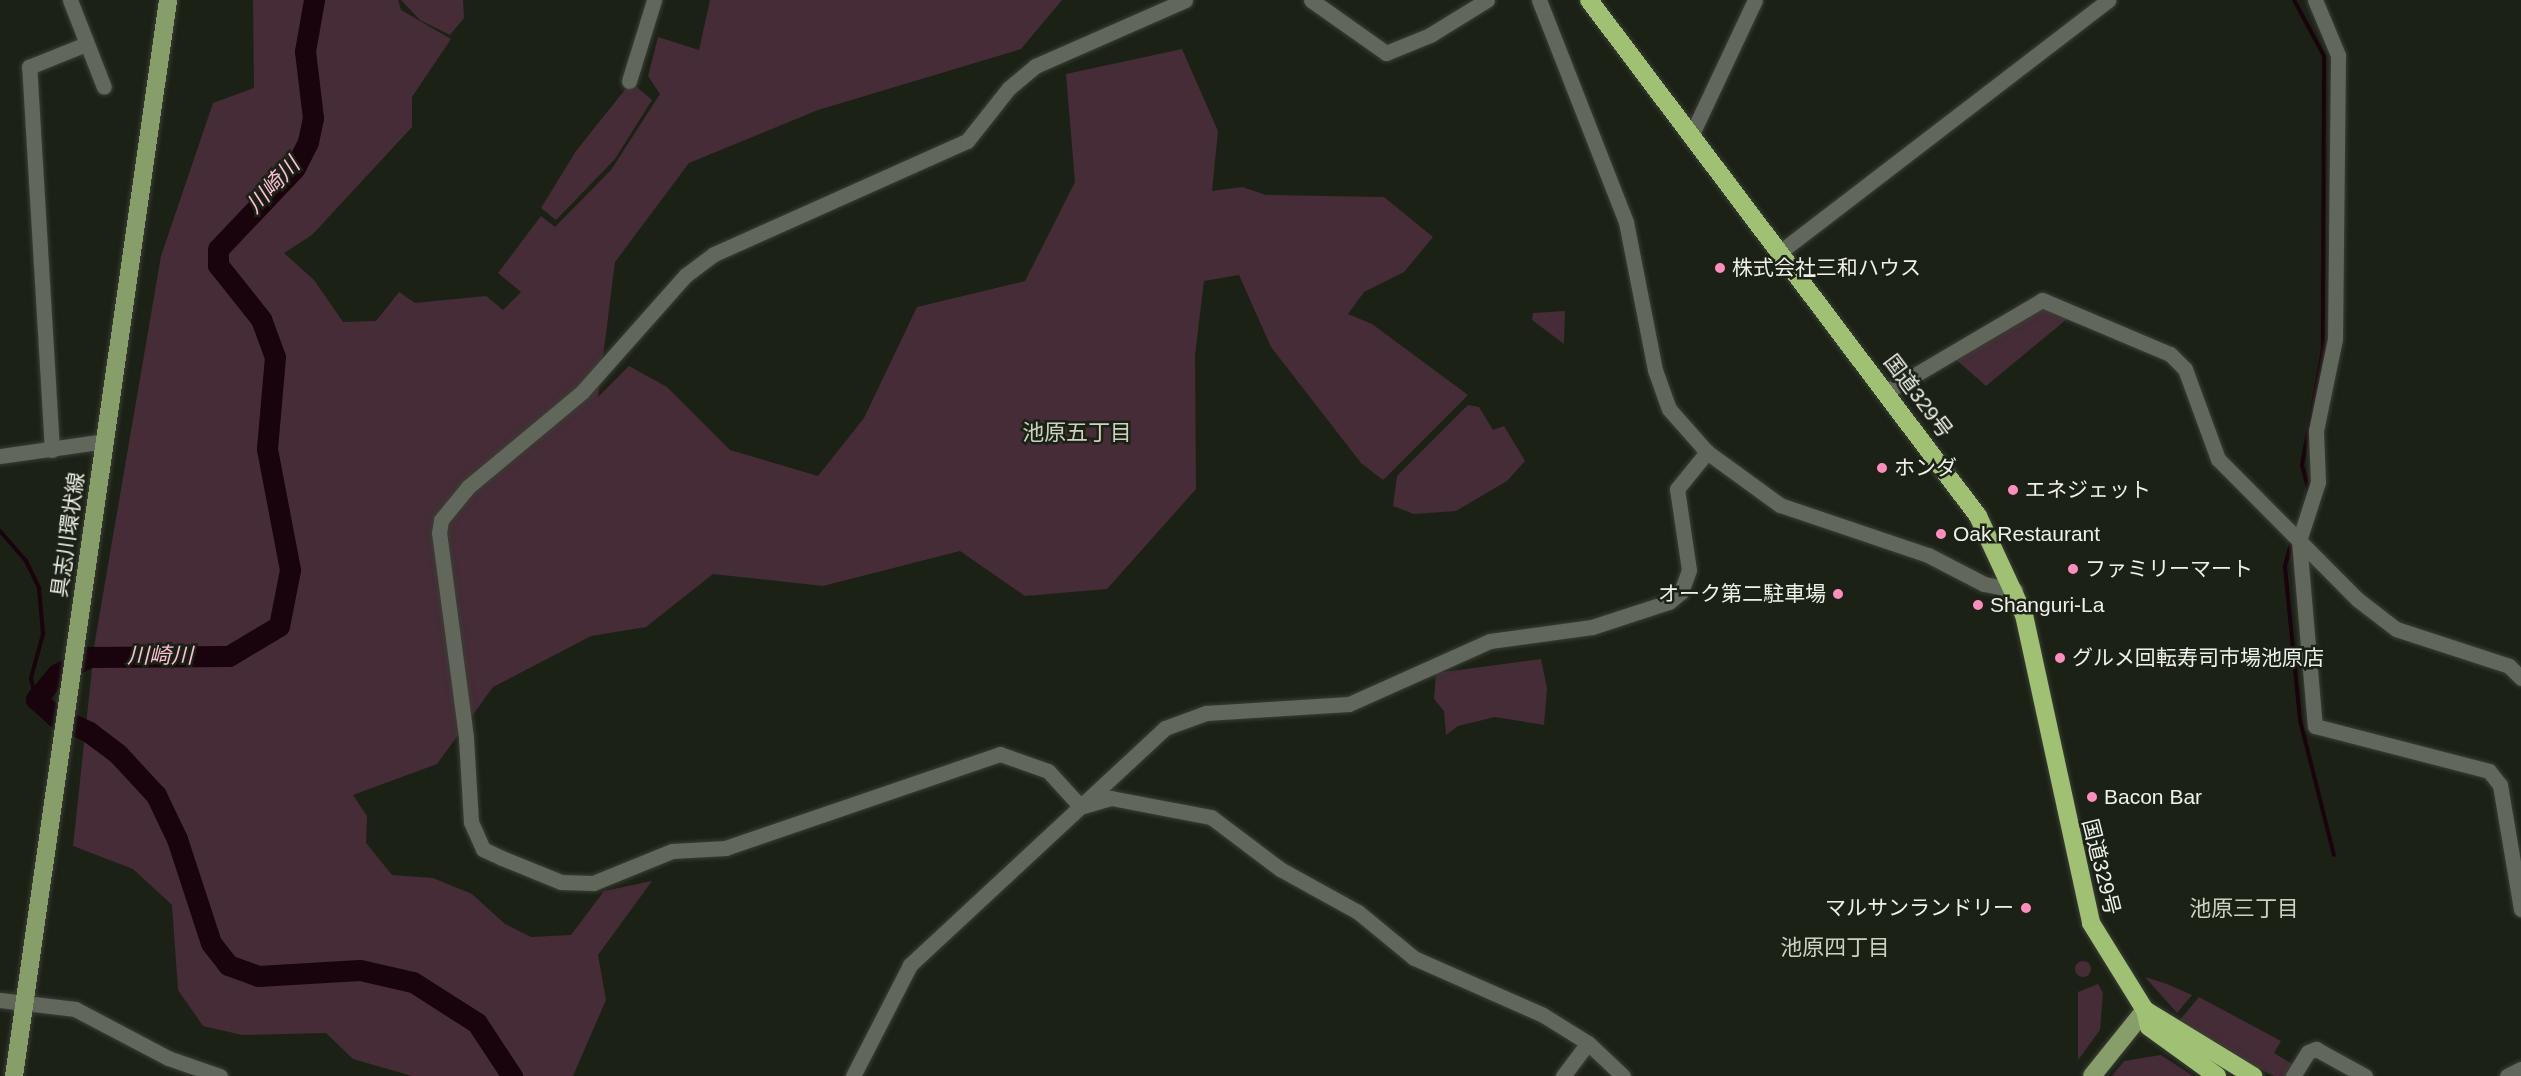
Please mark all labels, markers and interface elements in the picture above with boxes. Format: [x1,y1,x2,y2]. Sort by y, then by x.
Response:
water label: 川崎川 [241,152,305,218]
place label: 株式会社三和ハウス [1732,255,1921,281]
marker: 株式会社三和ハウス [1713,261,1727,275]
street label: 国道329号 [1878,349,1958,443]
district label: 池原五丁目 [1022,420,1132,446]
place label: ホンダ [1894,455,1957,481]
marker: ホンダ [1875,461,1889,475]
street label: 具志川環状線 [47,471,89,599]
place label: エネジェット [2025,477,2151,503]
marker: エネジェット [2006,483,2020,497]
place label: Oak Restaurant [1953,521,2100,547]
marker: Oak Restaurant [1934,527,1948,541]
place label: ファミリーマート [2085,556,2253,582]
marker: ファミリーマート [2066,562,2080,576]
place label: オーク第二駐車場 [1658,581,1826,607]
marker: オーク第二駐車場 [1831,587,1845,601]
place label: Shanguri-La [1990,592,2104,618]
marker: Shanguri-La [1971,598,1985,612]
water label: 川崎川 [127,643,193,669]
place label: グルメ回転寿司市場池原店 [2072,645,2324,671]
marker: グルメ回転寿司市場池原店 [2053,651,2067,665]
place label: Bacon Bar [2104,784,2202,810]
marker: Bacon Bar [2085,790,2099,804]
street label: 国道329号 [2077,816,2125,918]
place label: マルサンランドリー [1825,895,2014,921]
district label: 池原三丁目 [2189,896,2299,922]
marker: マルサンランドリー [2019,901,2033,915]
district label: 池原四丁目 [1780,935,1890,961]

